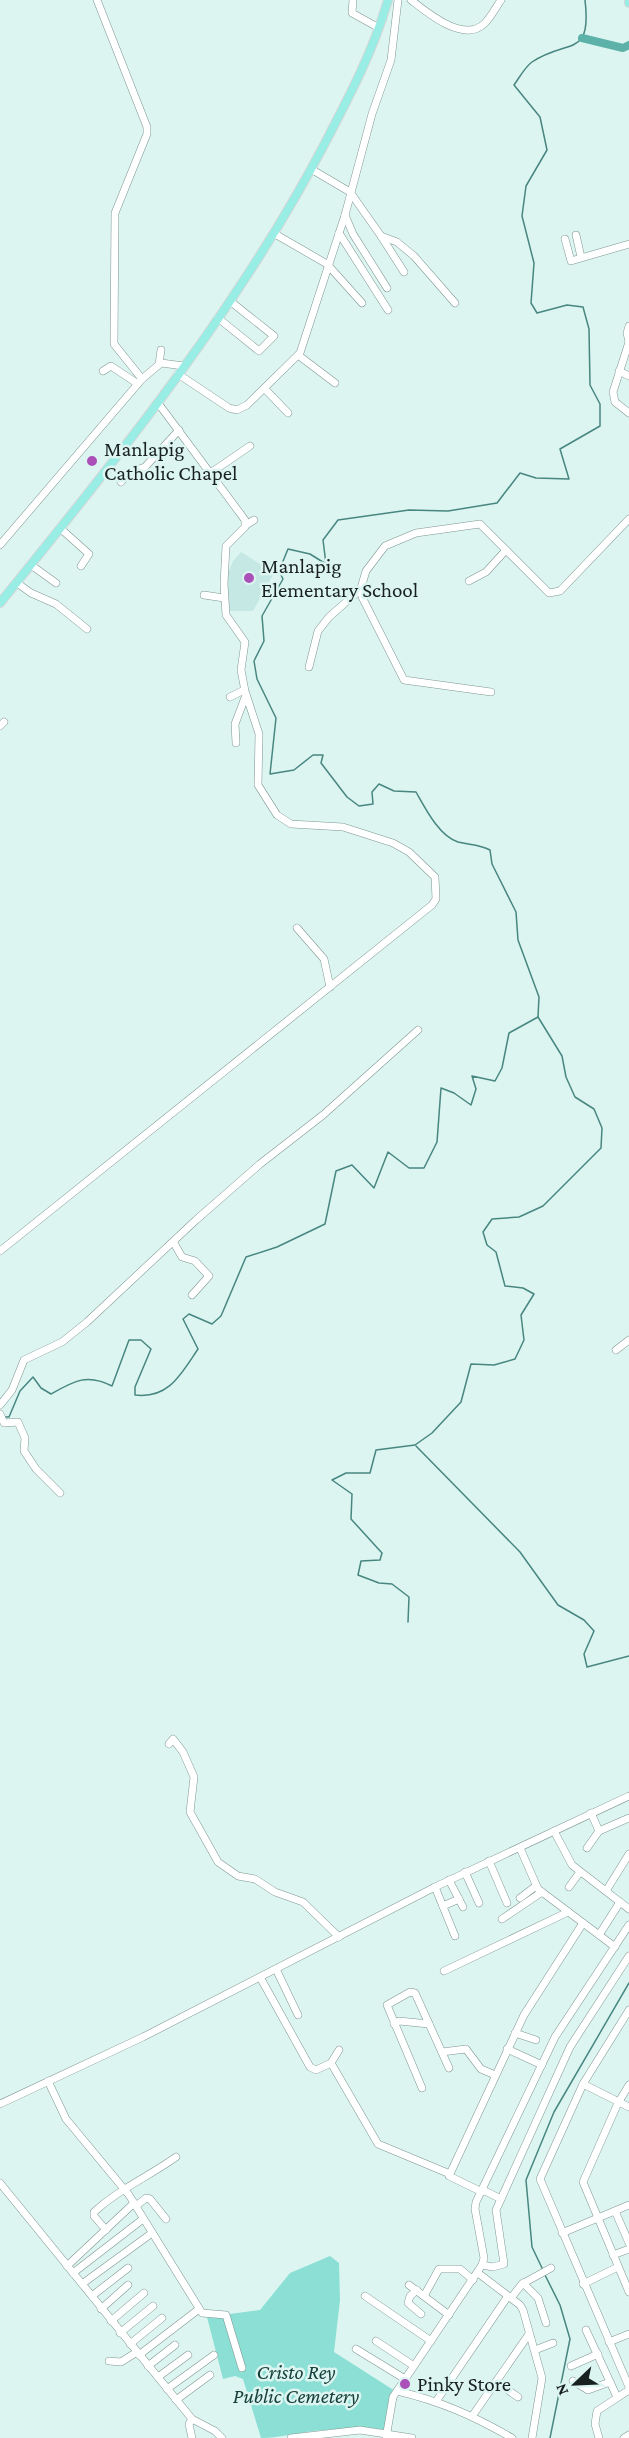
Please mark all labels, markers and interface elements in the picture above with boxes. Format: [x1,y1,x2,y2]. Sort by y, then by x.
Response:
place label: Manlapig Catholic Chapel [104,437,237,485]
marker: Manlapig Catholic Chapel [85,454,99,468]
place label: Manlapig Elementary School [261,554,418,602]
marker: Manlapig Elementary School [242,571,256,585]
north arrow [545,2354,605,2414]
park label: Cristo Rey Public Cemetery [233,2360,360,2408]
place label: Pinky Store [417,2372,511,2396]
marker: Pinky Store [398,2377,412,2391]
text: N [552,2381,572,2398]

